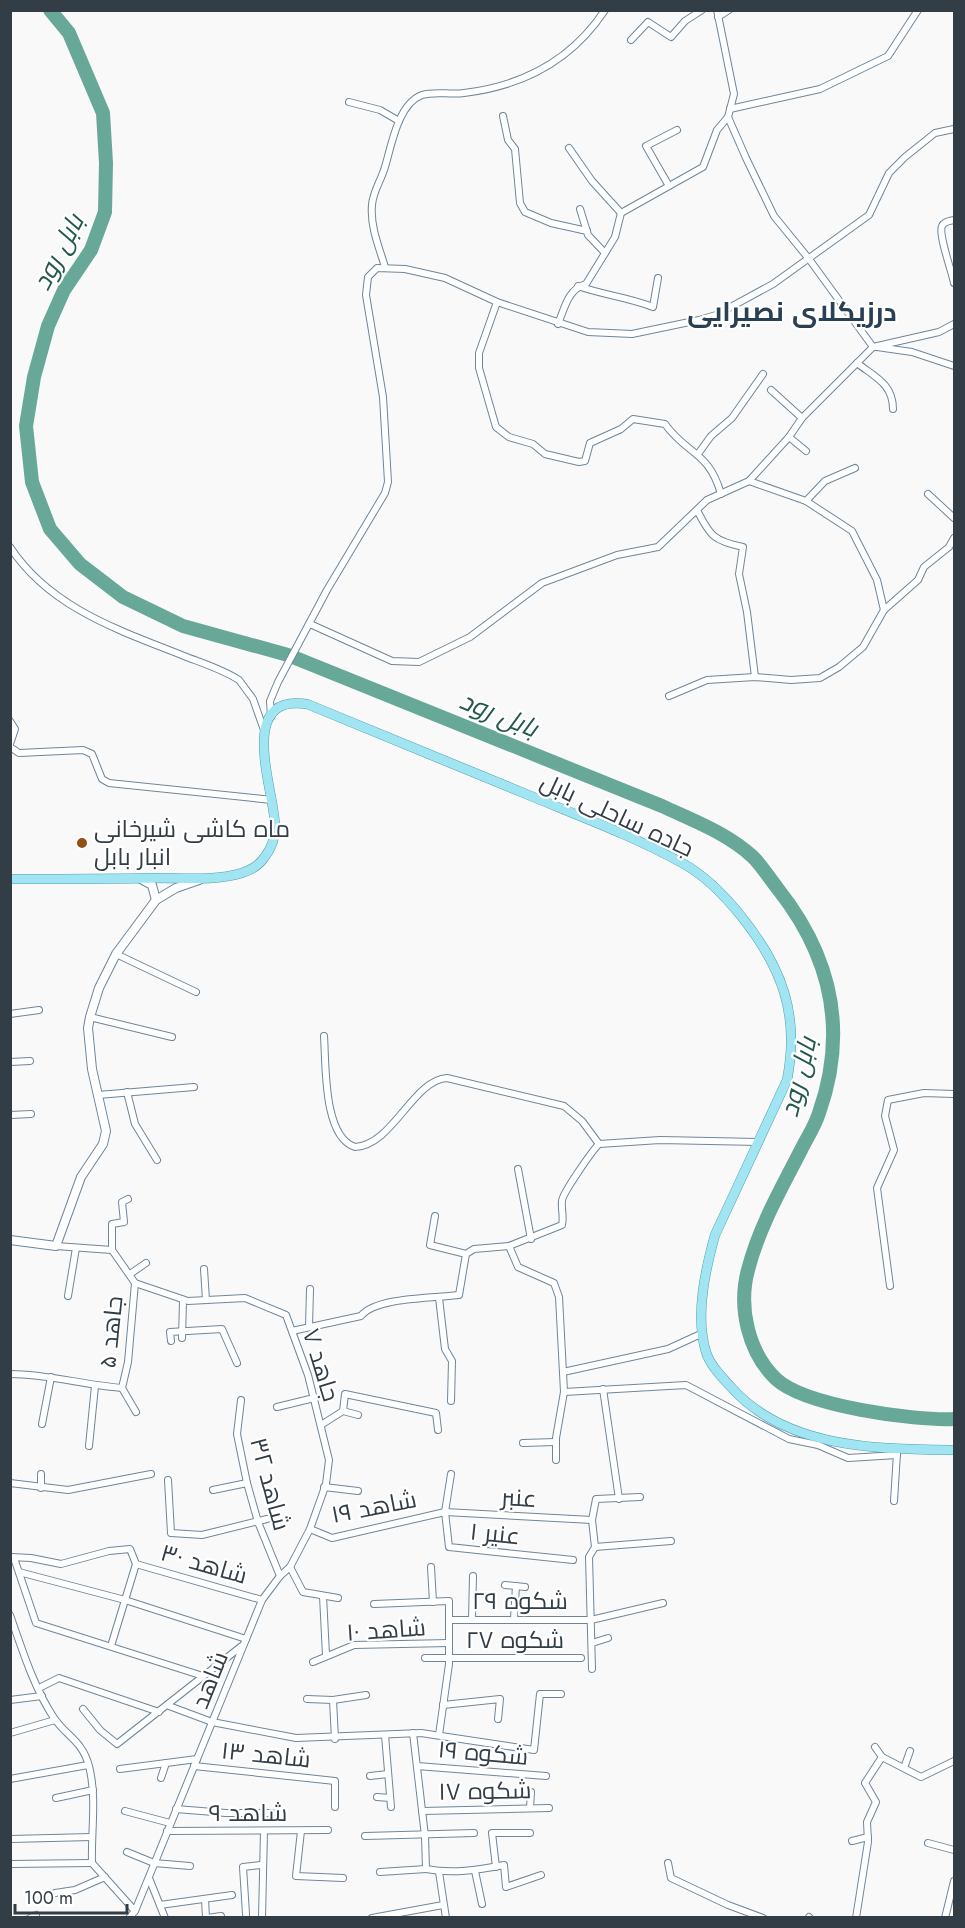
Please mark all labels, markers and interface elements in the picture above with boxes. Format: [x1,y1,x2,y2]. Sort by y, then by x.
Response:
water label: بابل رود [23,205,94,297]
district label: درزیکلای نصیرایی [687,292,897,331]
water label: بابل رود [454,681,546,748]
street label: جاده ساحلی بابل [535,764,700,865]
place label: ماه کاشی شیرخانی انبار بابل [94,811,290,874]
marker: ماه کاشی شیرخانی انبار بابل [75,836,89,850]
water label: بابل رود [770,1031,827,1121]
street label: جاهد ۵ [89,1294,132,1370]
street label: جاهد ۷ [294,1324,349,1406]
street label: شاهد ۳۲ [241,1433,300,1534]
street label: عنبر [498,1479,538,1516]
street label: شاهد ۱۹ [328,1481,419,1532]
street label: عنیر ۱ [468,1513,522,1554]
street label: شاهد ۳۰ [157,1535,251,1593]
street label: شکوه ۲۹ [472,1583,568,1618]
street label: شاهد ۱۰ [345,1609,427,1650]
street label: شکوه ۲۷ [466,1622,564,1657]
street label: شاهد [182,1646,237,1714]
street label: شکوه ۱۹ [436,1731,530,1774]
street label: شاهد ۱۳ [220,1732,312,1777]
street label: شکوه ۱۷ [438,1772,532,1809]
street label: شاهد ۹ [209,1795,287,1830]
scale bar [15,1877,128,1915]
text: 100 m [24,1885,73,1911]

